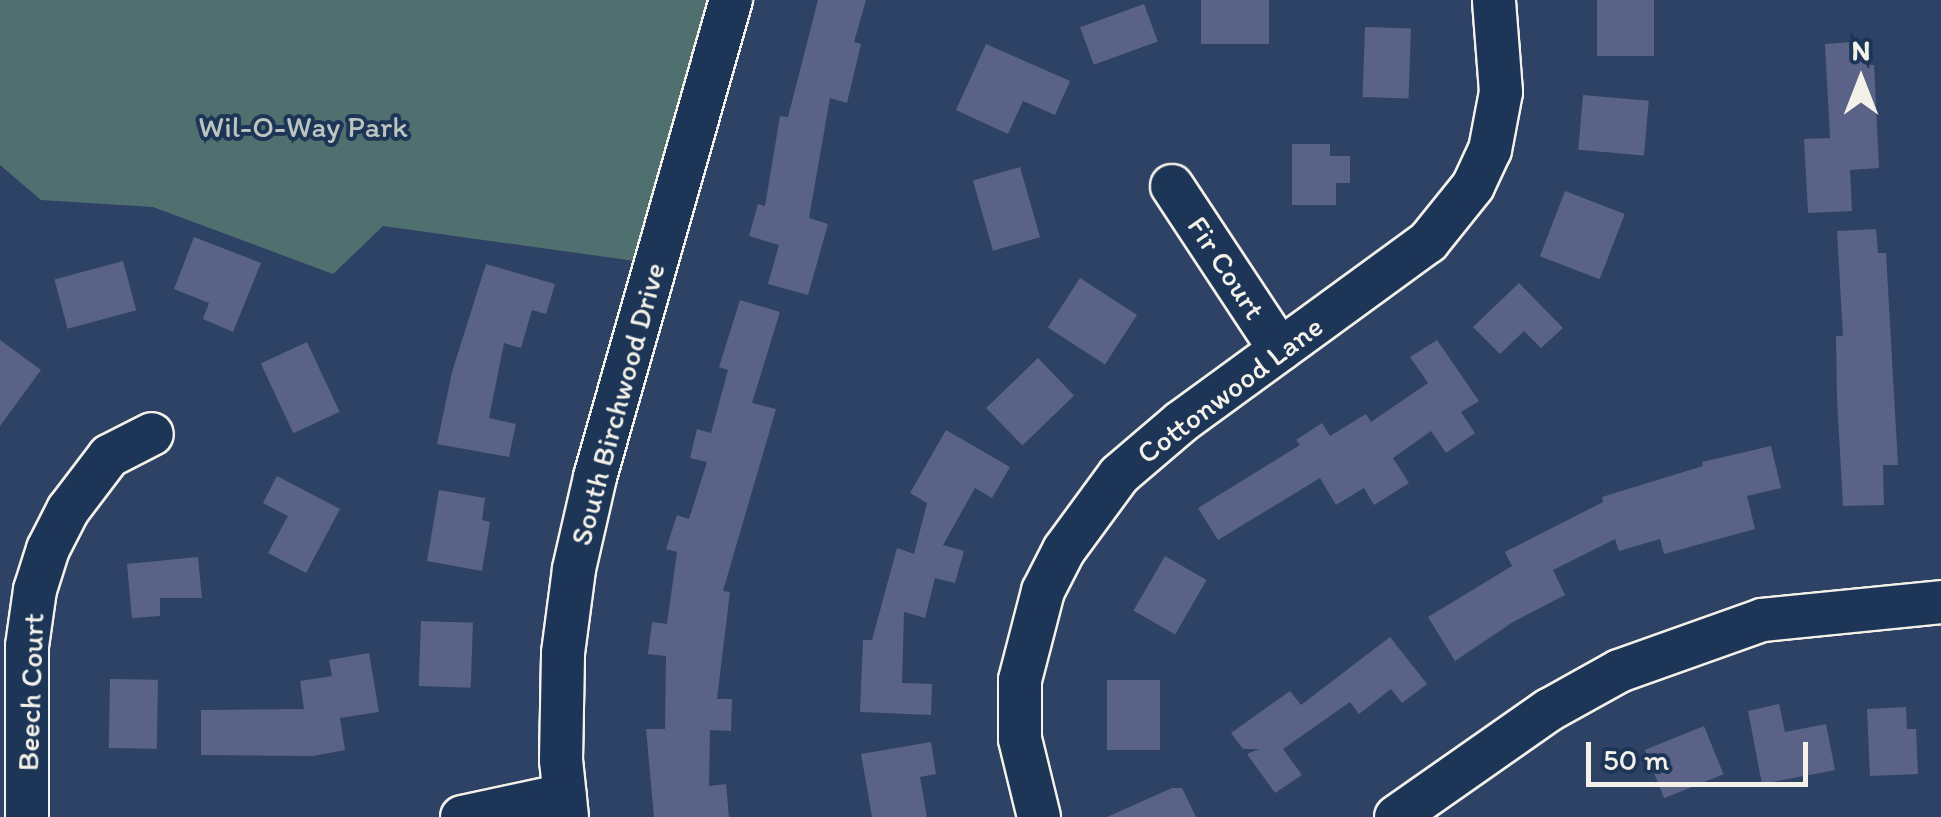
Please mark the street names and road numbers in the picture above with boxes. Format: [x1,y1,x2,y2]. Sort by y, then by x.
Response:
street label: Fir Court [1179,210,1273,326]
street label: South Birchwood Drive [563,258,673,550]
street label: Cottonwood Lane [1130,308,1330,472]
street label: Beech Court [10,612,52,772]

